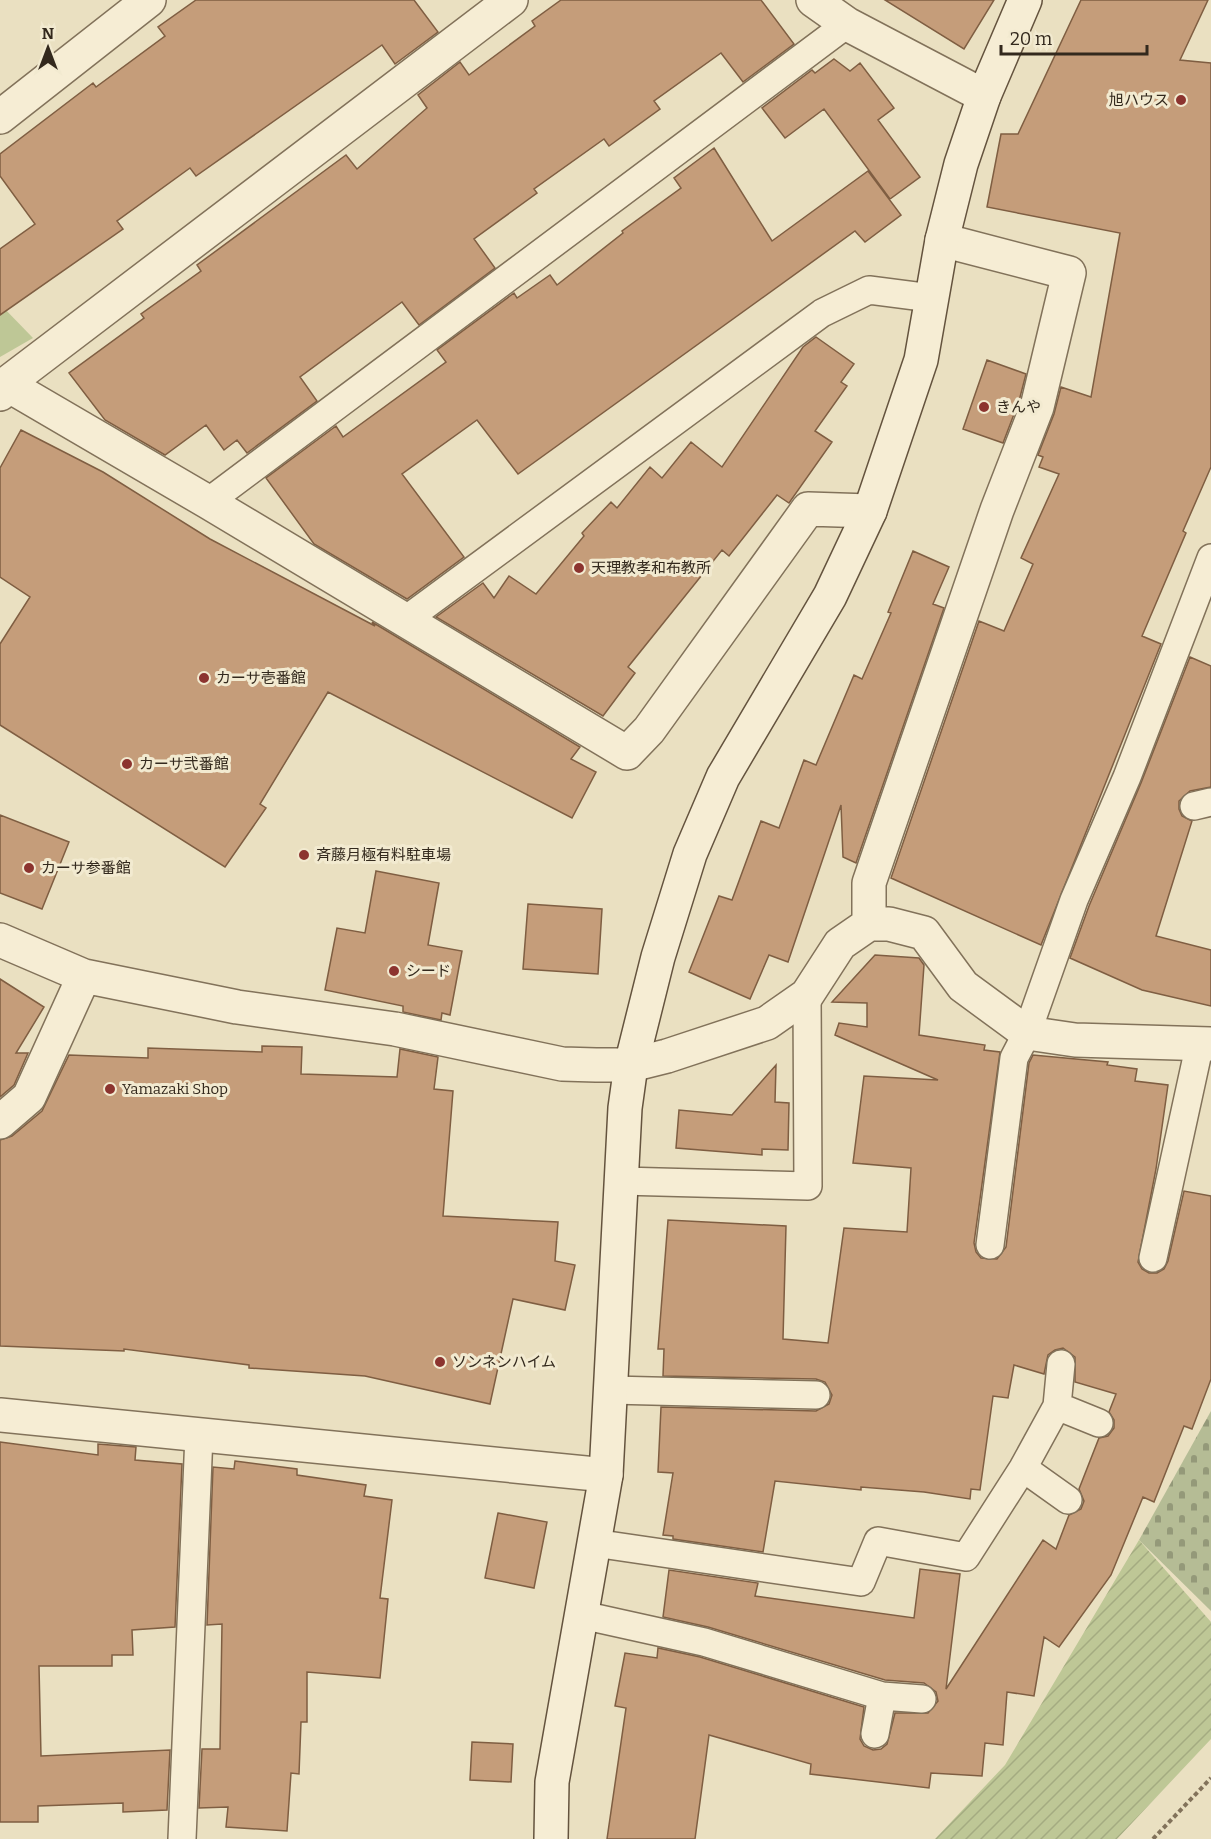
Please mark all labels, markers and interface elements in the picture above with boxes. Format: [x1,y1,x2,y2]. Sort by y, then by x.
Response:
north arrow [18,18,78,78]
scale bar [1001,18,1146,56]
text: N [42,24,54,43]
text: 20 m [1010,28,1052,50]
place label: 旭ハウス [1109,91,1169,109]
marker: 旭ハウス [1174,93,1188,107]
place label: きんや [996,398,1041,416]
marker: きんや [977,400,991,414]
place label: 天理教孝和布教所 [591,559,711,577]
marker: 天理教孝和布教所 [572,561,586,575]
place label: カーサ壱番館 [216,669,306,687]
marker: カーサ壱番館 [197,671,211,685]
place label: カーサ弐番館 [139,755,229,773]
marker: カーサ弐番館 [120,757,134,771]
place label: 斉藤月極有料駐車場 [316,846,451,864]
marker: 斉藤月極有料駐車場 [297,848,311,862]
place label: カーサ参番館 [41,859,131,877]
marker: カーサ参番館 [22,861,36,875]
place label: シード [406,962,451,980]
marker: シード [387,964,401,978]
place label: Yamazaki Shop [122,1080,228,1098]
marker: Yamazaki Shop [103,1082,117,1096]
place label: ソンネンハイム [452,1353,556,1371]
marker: ソンネンハイム [433,1355,447,1369]

